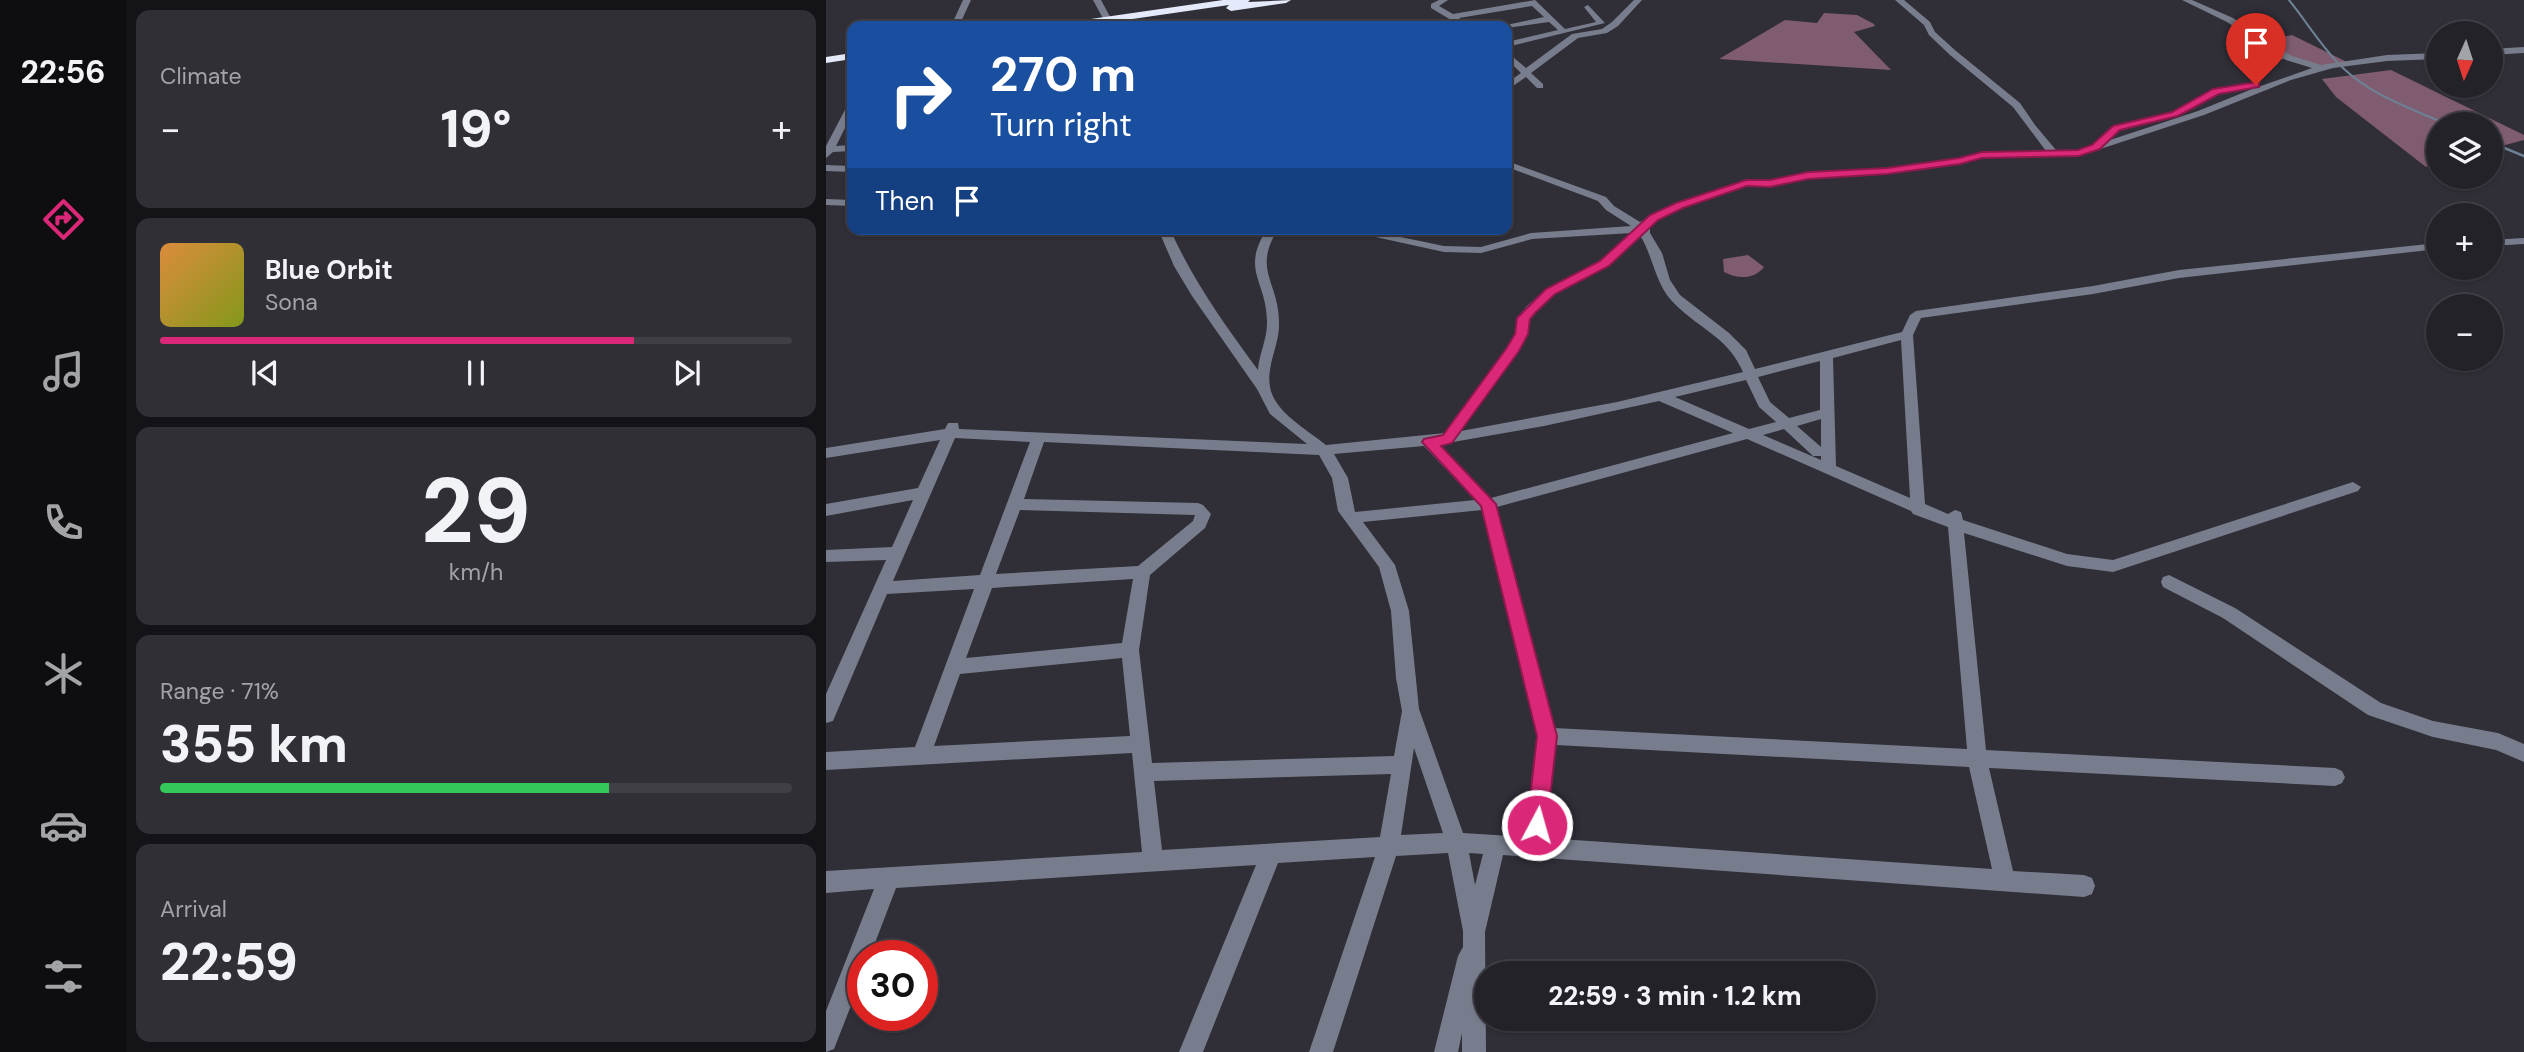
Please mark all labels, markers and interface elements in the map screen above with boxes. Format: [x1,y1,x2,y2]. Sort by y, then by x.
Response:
pin [2226,13,2286,85]
north arrow [2426,21,2502,98]
map controls [2426,21,2503,371]
icon: arrive [2237,24,2275,62]
text: 270 m [990,42,1136,106]
icon: right [875,49,966,140]
text: 22:56 [20,51,106,93]
text: Climate [160,61,242,91]
text: 19° [440,95,512,163]
text: − [160,104,181,154]
text: + [771,104,792,154]
text: Turn right [990,104,1132,146]
button: layers [2426,112,2503,189]
icon: arrive [948,182,986,220]
text: Then [875,184,934,218]
icon: directions [39,195,88,244]
button: + [2426,203,2503,280]
text: Blue Orbit [265,253,393,287]
text: Sona [265,287,318,317]
button: − [2426,294,2503,371]
icon: music [39,347,88,396]
icon: previous [246,354,284,392]
icon: pause [457,354,495,392]
icon: next [668,354,706,392]
text: 29 [421,452,531,570]
icon: phone [39,498,88,547]
text: km/h [449,557,503,587]
icon: climate [39,649,88,698]
text: Range · 71% [160,676,279,706]
text: 355 km [160,710,348,778]
position arrow [1500,788,1574,862]
icon: car [39,801,88,850]
text: Arrival [160,894,227,924]
text: 22:59 [160,928,298,996]
speed limit sign: 30 [847,940,938,1031]
icon: filters [39,952,88,1001]
text: 22:59 · 3 min · 1.2 km [1548,979,1802,1013]

